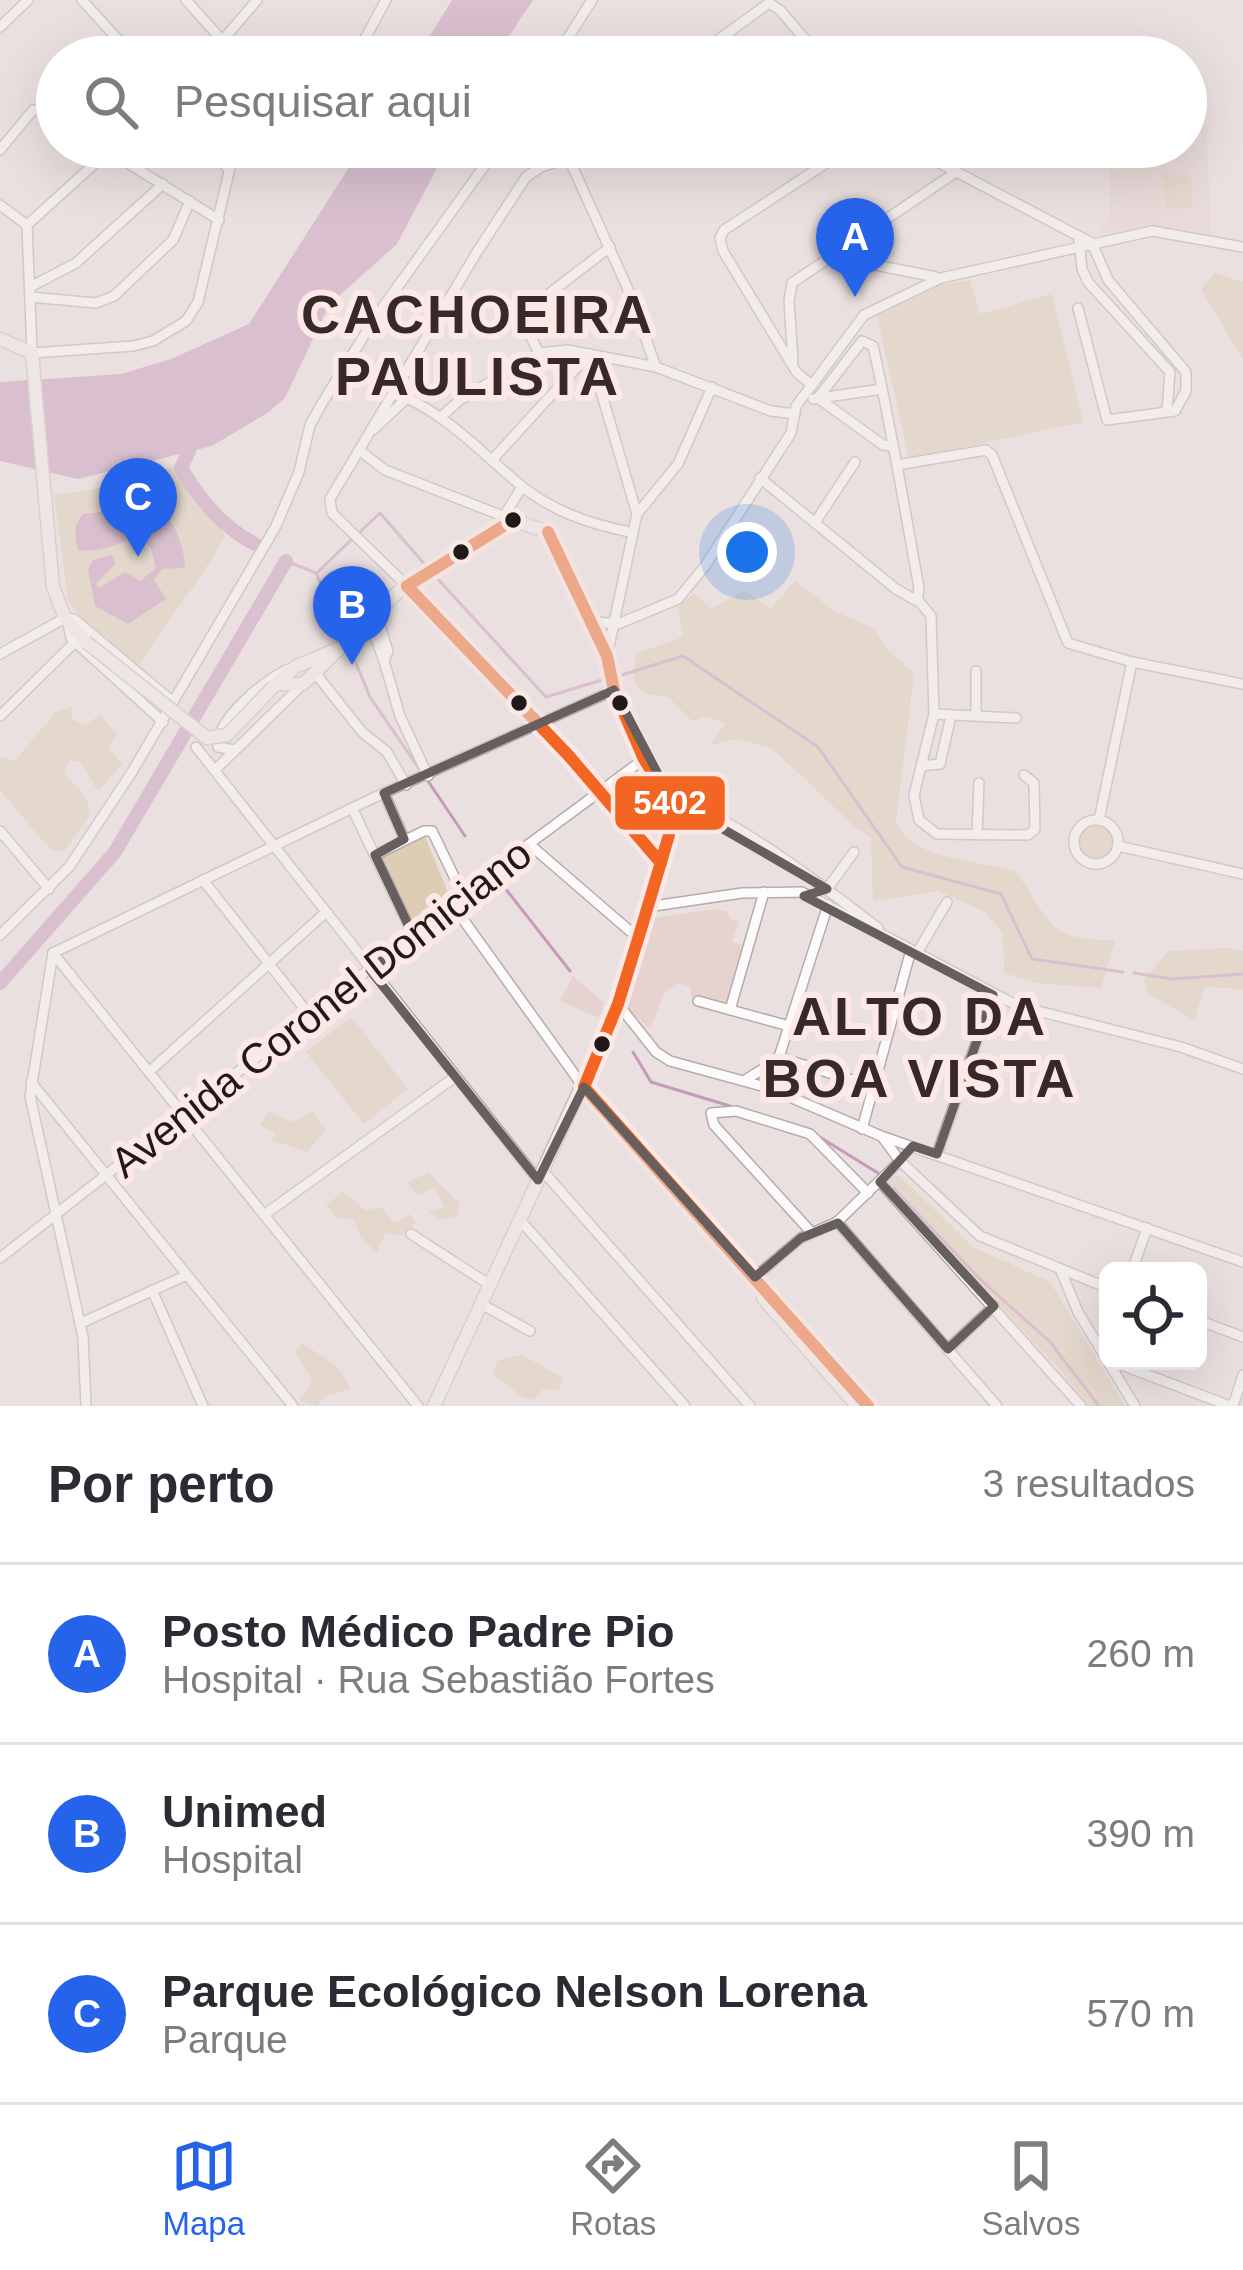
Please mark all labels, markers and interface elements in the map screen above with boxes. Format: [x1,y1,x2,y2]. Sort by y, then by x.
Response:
search box [36,36,1207,168]
icon: search [78,69,144,135]
text: Pesquisar aqui [174,76,472,127]
pin: A [816,198,894,297]
district label: CACHOEIRA PAULISTA [301,284,655,406]
pin: C [99,458,177,557]
unlabelled marker [502,509,524,531]
your location [717,522,777,582]
unlabelled marker [450,541,472,563]
pin: B [313,566,391,665]
unlabelled marker [508,692,530,714]
unlabelled marker [609,692,631,714]
line badge: 5402 [613,774,727,832]
text: 5402 [633,784,707,821]
street label: Avenida Coronel Domiciano [102,829,540,1187]
district label: ALTO DA BOA VISTA [762,986,1078,1108]
unlabelled marker [591,1033,613,1055]
map controls [1099,1262,1207,1370]
button: locate [1099,1262,1207,1370]
text: Por perto [48,1456,275,1513]
text: 3 resultados [983,1462,1195,1505]
text: Posto Médico Padre Pio [162,1606,675,1657]
text: A [73,1632,101,1675]
text: 260 m [1087,1632,1195,1675]
text: Hospital · Rua Sebastião Fortes [162,1658,715,1701]
text: Unimed [162,1786,327,1837]
text: B [73,1812,101,1855]
text: 390 m [1087,1812,1195,1855]
text: Hospital [162,1838,303,1881]
text: Parque Ecológico Nelson Lorena [162,1966,867,2017]
text: C [73,1992,101,2035]
text: 570 m [1087,1992,1195,2035]
text: Parque [162,2018,288,2061]
tab: Mapa [163,2133,245,2243]
tab: Rotas [570,2133,656,2243]
tab: Salvos [981,2133,1080,2243]

